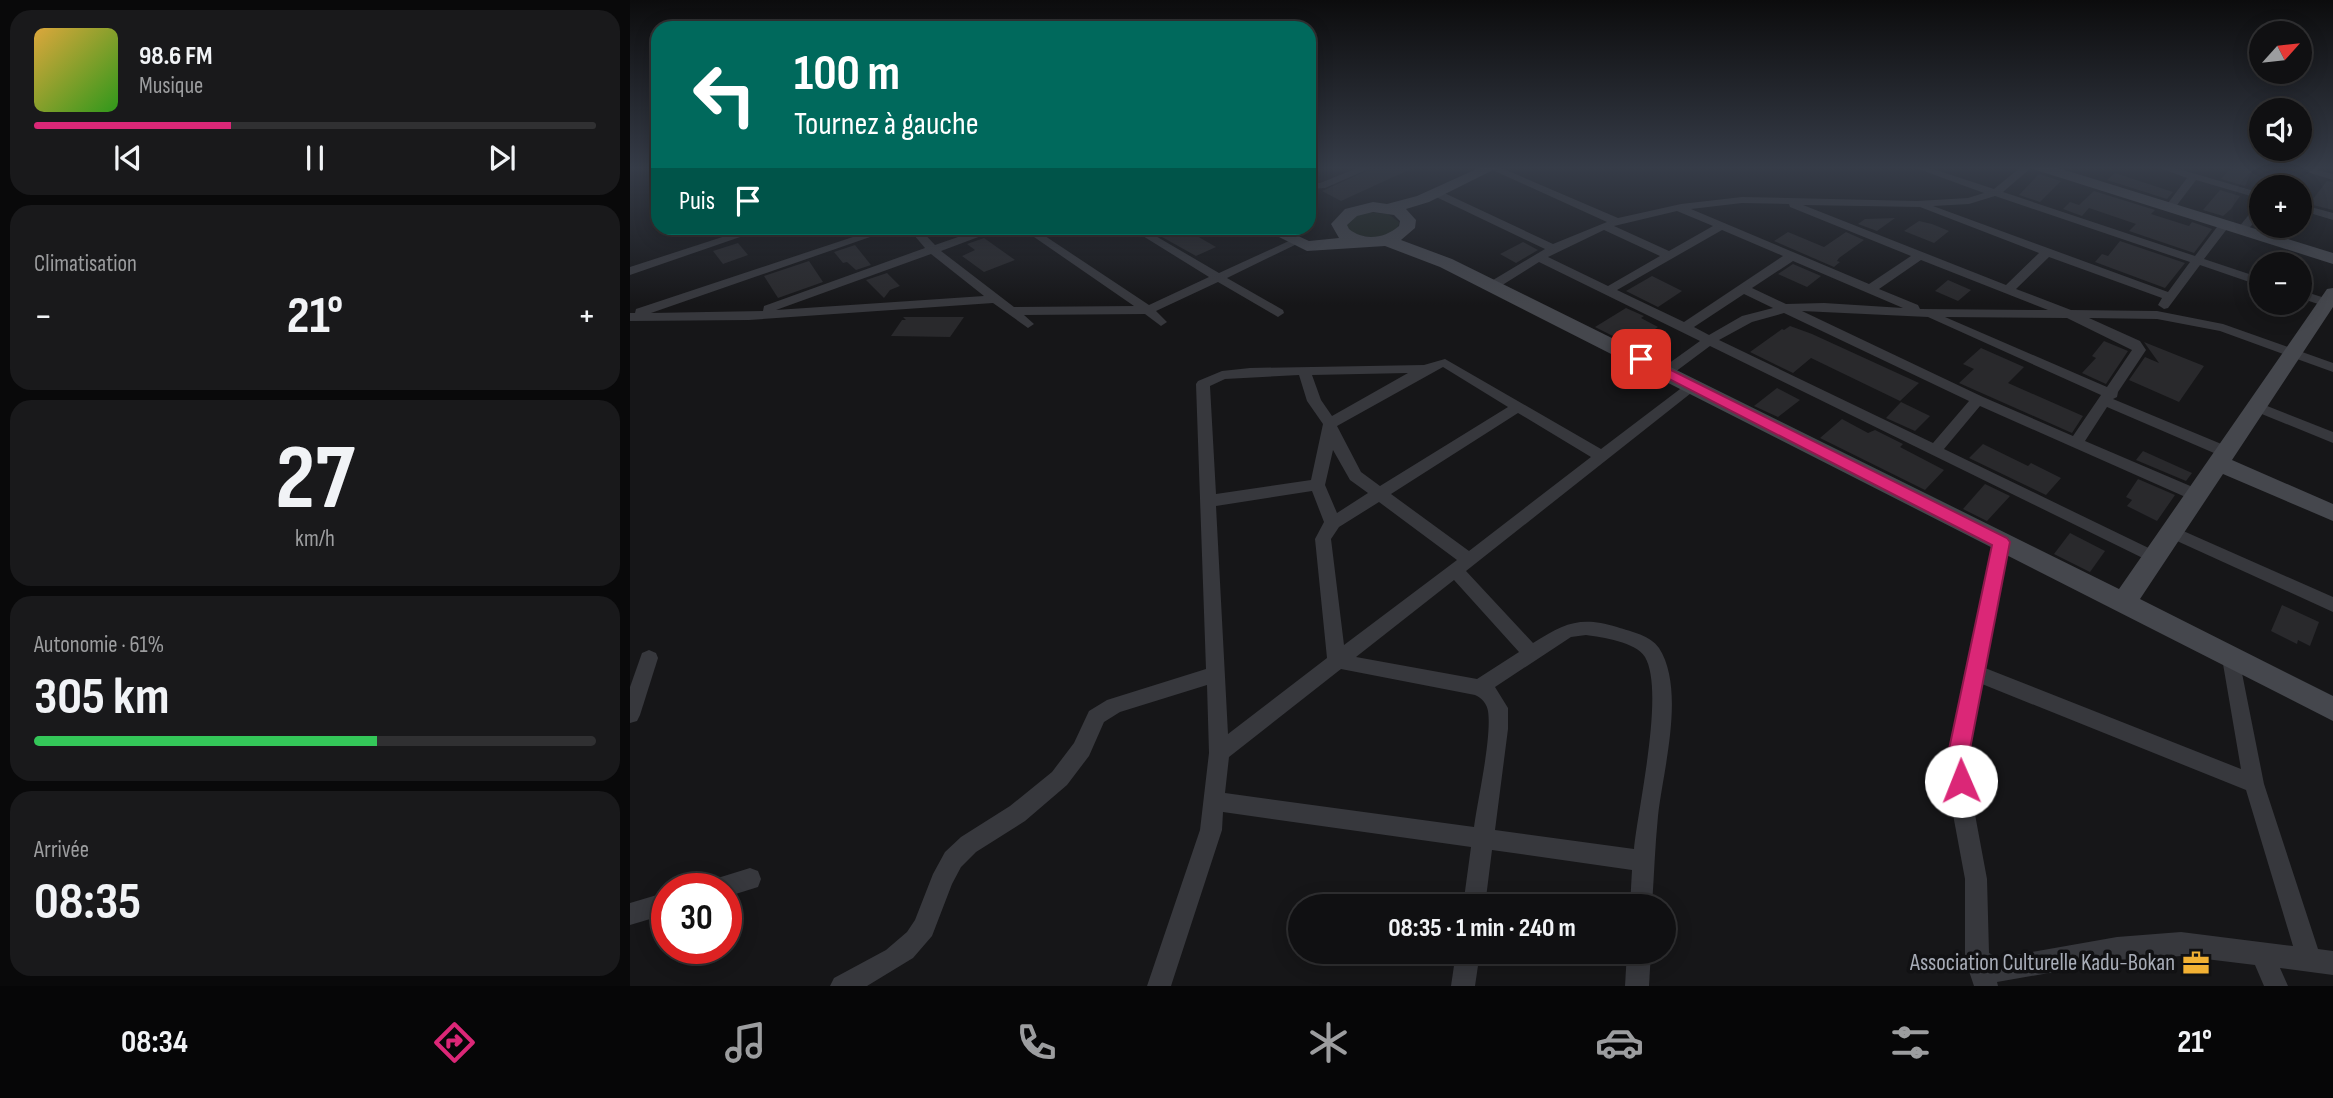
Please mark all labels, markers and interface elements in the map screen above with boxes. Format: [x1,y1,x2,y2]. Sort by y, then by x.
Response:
north arrow [2249,21,2312,84]
map controls [2249,21,2312,315]
text: 98.6 FM [139,41,213,72]
text: 100 m [794,45,900,104]
icon: left [679,49,770,140]
text: Musique [139,72,203,100]
button: sound [2249,98,2312,161]
text: Tournez à gauche [794,105,979,144]
icon: previous [109,139,147,177]
icon: pause [296,139,334,177]
icon: next [483,139,521,177]
button: + [2249,175,2312,238]
icon: arrive [729,182,767,220]
text: Puis [679,186,715,217]
text: Climatisation [34,250,137,278]
button: − [2249,252,2312,315]
text: 21° [287,285,343,348]
text: − [34,294,53,339]
text: + [577,294,596,339]
pin [1611,329,1671,389]
icon: arrive [1622,340,1660,378]
text: 27 [275,425,355,534]
text: km/h [295,525,335,553]
text: Autonomie · 61% [34,631,164,659]
text: 305 km [34,666,169,729]
position arrow [1924,744,1998,818]
text: Arrivée [34,836,89,864]
text: 08:35 [34,871,141,934]
speed limit sign: 30 [651,873,742,964]
text: 08:35 · 1 min · 240 m [1388,913,1576,944]
office icon: Association Culturelle Kadu-Bokan [2181,948,2211,978]
place label: Association Culturelle Kadu-Bokan [1909,949,2175,977]
icon: directions [430,1018,479,1067]
icon: music [721,1018,770,1067]
icon: phone [1012,1018,1061,1067]
icon: climate [1304,1018,1353,1067]
icon: car [1595,1018,1644,1067]
icon: filters [1886,1018,1935,1067]
text: 08:34 [121,1023,188,1062]
text: 21° [2177,1023,2212,1062]

